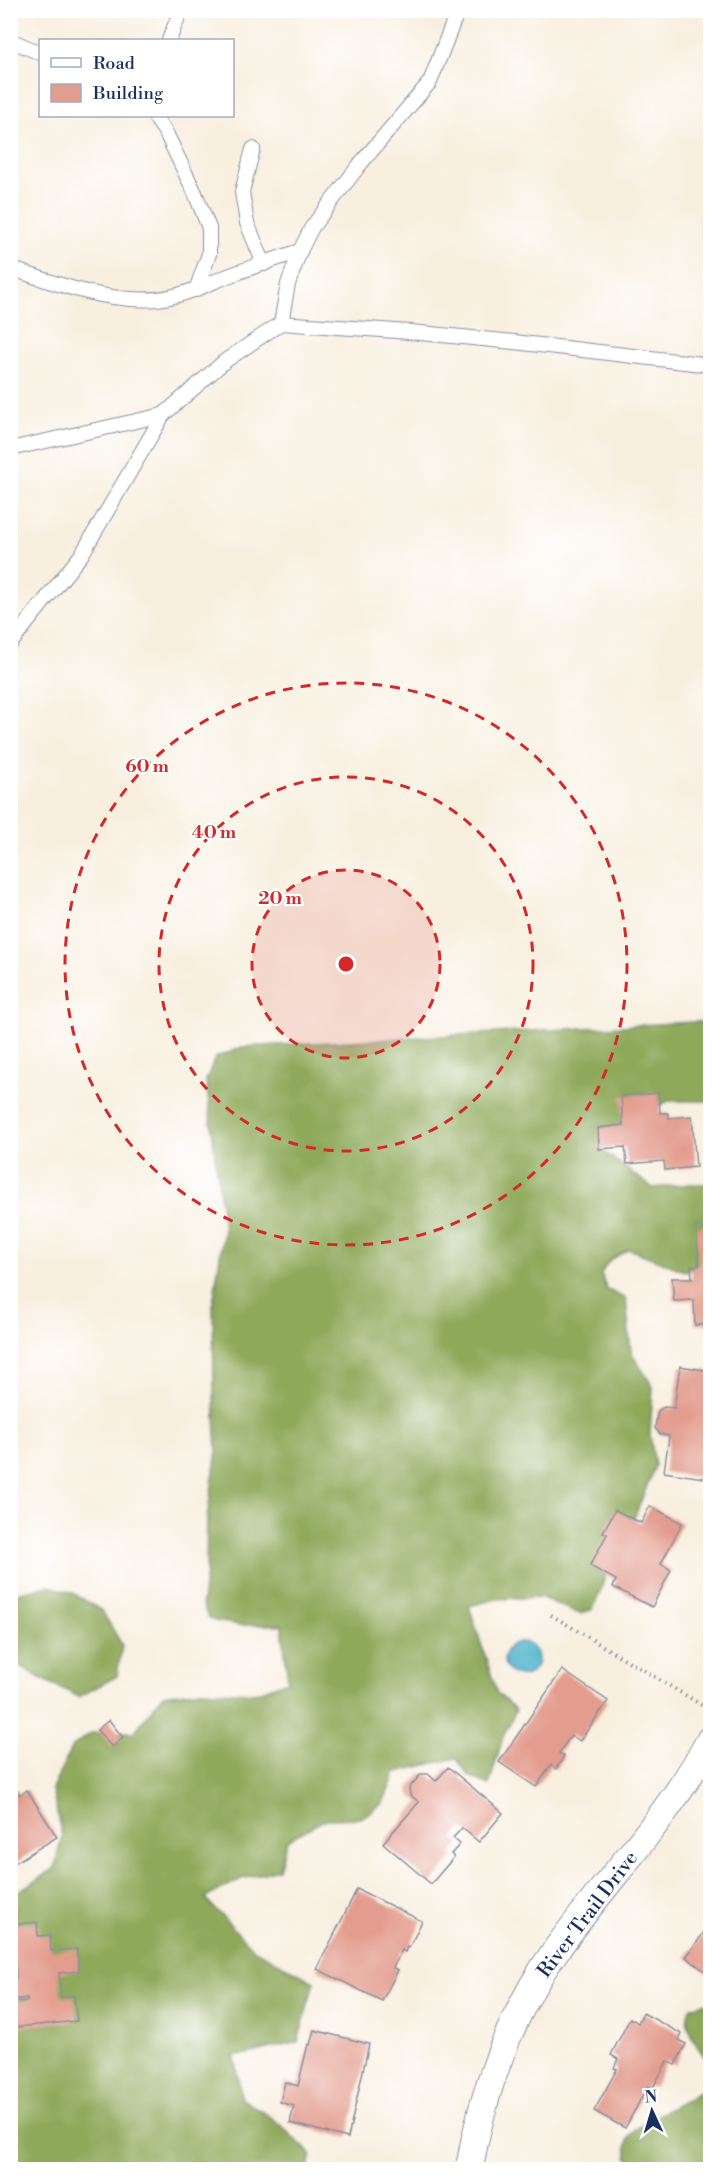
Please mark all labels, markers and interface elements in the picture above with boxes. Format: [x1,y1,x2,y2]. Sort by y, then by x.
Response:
legend [39,39,234,117]
text: Road [93,52,136,75]
text: Building [92,82,164,105]
text: 60 m [125,755,169,778]
text: 40 m [192,821,237,844]
text: 20 m [258,887,302,910]
centre of rings [336,954,356,974]
street label: River Trail Drive [532,1847,644,1983]
north arrow [622,2081,682,2141]
text: N [644,2087,658,2107]

